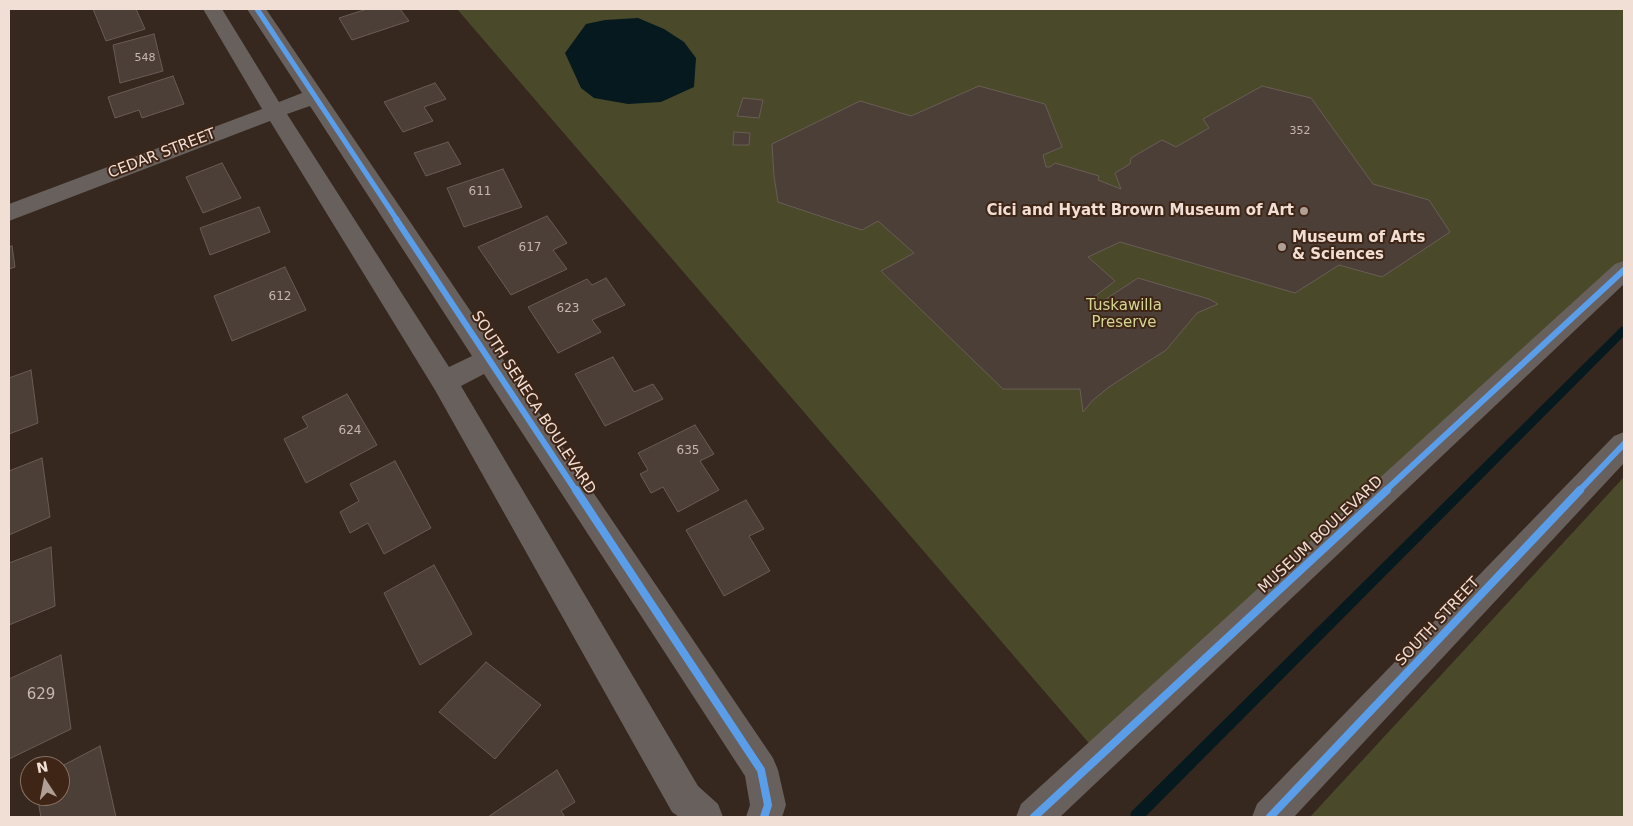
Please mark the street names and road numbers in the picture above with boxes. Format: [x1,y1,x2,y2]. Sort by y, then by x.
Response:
street label: CEDAR STREET [106,125,218,183]
street label: SOUTH SENECA BOULEVARD [467,308,599,498]
street label: MUSEUM BOULEVARD [1255,473,1387,597]
street label: SOUTH STREET [1392,574,1484,670]

